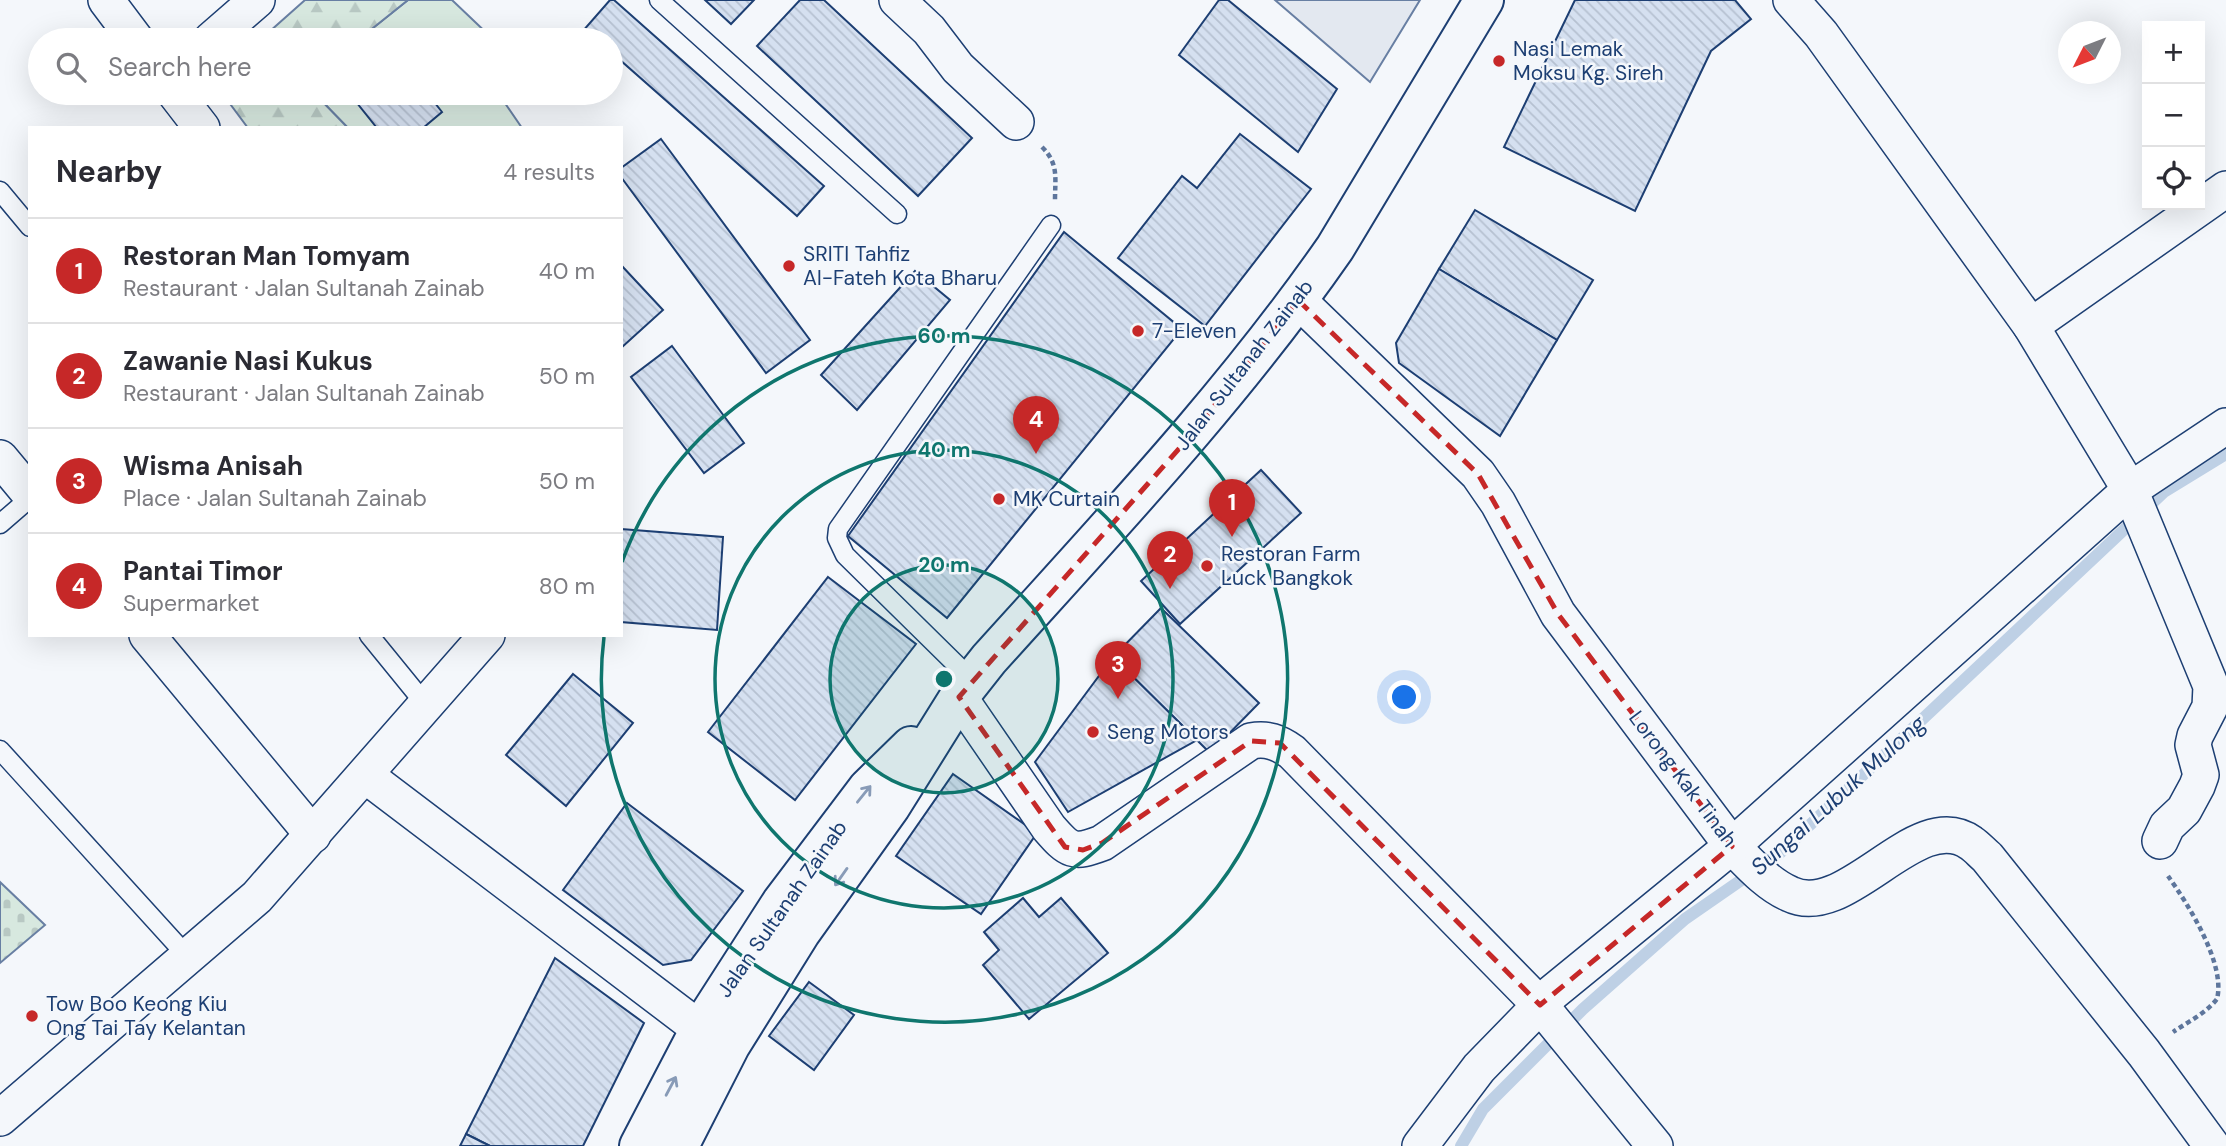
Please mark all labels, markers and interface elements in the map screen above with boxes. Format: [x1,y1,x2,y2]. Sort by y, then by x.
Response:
north arrow [2058,21,2121,84]
map controls [2142,21,2205,210]
button: + [2142,21,2205,84]
search box [28,28,623,105]
place label: Nasi Lemak Moksu Kg. Sireh [1513,35,1664,87]
icon: search [52,48,90,86]
text: Search here [108,50,251,84]
marker: Nasi Lemak Moksu Kg. Sireh [1491,53,1507,69]
button: − [2142,84,2205,147]
button: locate [2142,147,2205,210]
text: Nearby [56,152,162,191]
text: 4 results [503,157,595,187]
text: Restoran Man Tomyam [123,239,410,273]
place label: SRITI Tahfiz Al-Fateh Kota Bharu [803,240,997,292]
text: 1 [75,256,83,286]
text: 40 m [539,256,595,286]
marker: SRITI Tahfiz Al-Fateh Kota Bharu [781,258,797,274]
text: Restaurant · Jalan Sultanah Zainab [123,273,485,303]
street label: Jalan Sultanah Zainab [1168,274,1320,456]
place label: 7-Eleven [1152,317,1236,345]
text: 60 m [918,322,970,350]
marker: 7-Eleven [1130,323,1146,339]
text: Zawanie Nasi Kukus [123,344,373,378]
text: 2 [72,361,86,391]
text: 50 m [539,361,595,391]
text: Restaurant · Jalan Sultanah Zainab [123,378,485,408]
pin: 4 [1013,396,1059,454]
text: 40 m [917,436,971,464]
text: Wisma Anisah [123,449,303,483]
text: 3 [72,466,86,496]
text: 50 m [539,466,595,496]
pin: 1 [1209,479,1255,537]
text: Place · Jalan Sultanah Zainab [123,483,427,513]
place label: MK Curtain [1013,485,1120,513]
marker: MK Curtain [991,491,1007,507]
pin: 2 [1147,531,1193,589]
place label: Restoran Farm Luck Bangkok [1221,540,1361,592]
text: 20 m [918,551,970,579]
text: Pantai Timor [123,554,283,588]
marker: Restoran Farm Luck Bangkok [1199,558,1215,574]
text: 4 [72,571,86,601]
text: 80 m [539,571,595,601]
text: Supermarket [123,588,259,618]
pin: 3 [1095,641,1141,699]
centre of rings [932,667,956,691]
your location [1387,680,1421,714]
street label: Lorong Kak Tinah [1622,705,1744,853]
water label: Sungai Lubuk Mulong [1744,707,1933,882]
place label: Seng Motors [1107,718,1229,746]
marker: Seng Motors [1085,724,1101,740]
one-way arrow [856,786,871,804]
street label: Jalan Sultanah Zainab [710,815,854,1003]
one-way arrow [834,867,848,886]
place label: Tow Boo Keong Kiu Ong Tai Tay Kelantan [46,990,246,1042]
marker: Tow Boo Keong Kiu Ong Tai Tay Kelantan [24,1008,40,1024]
one-way arrow [664,1076,678,1096]

